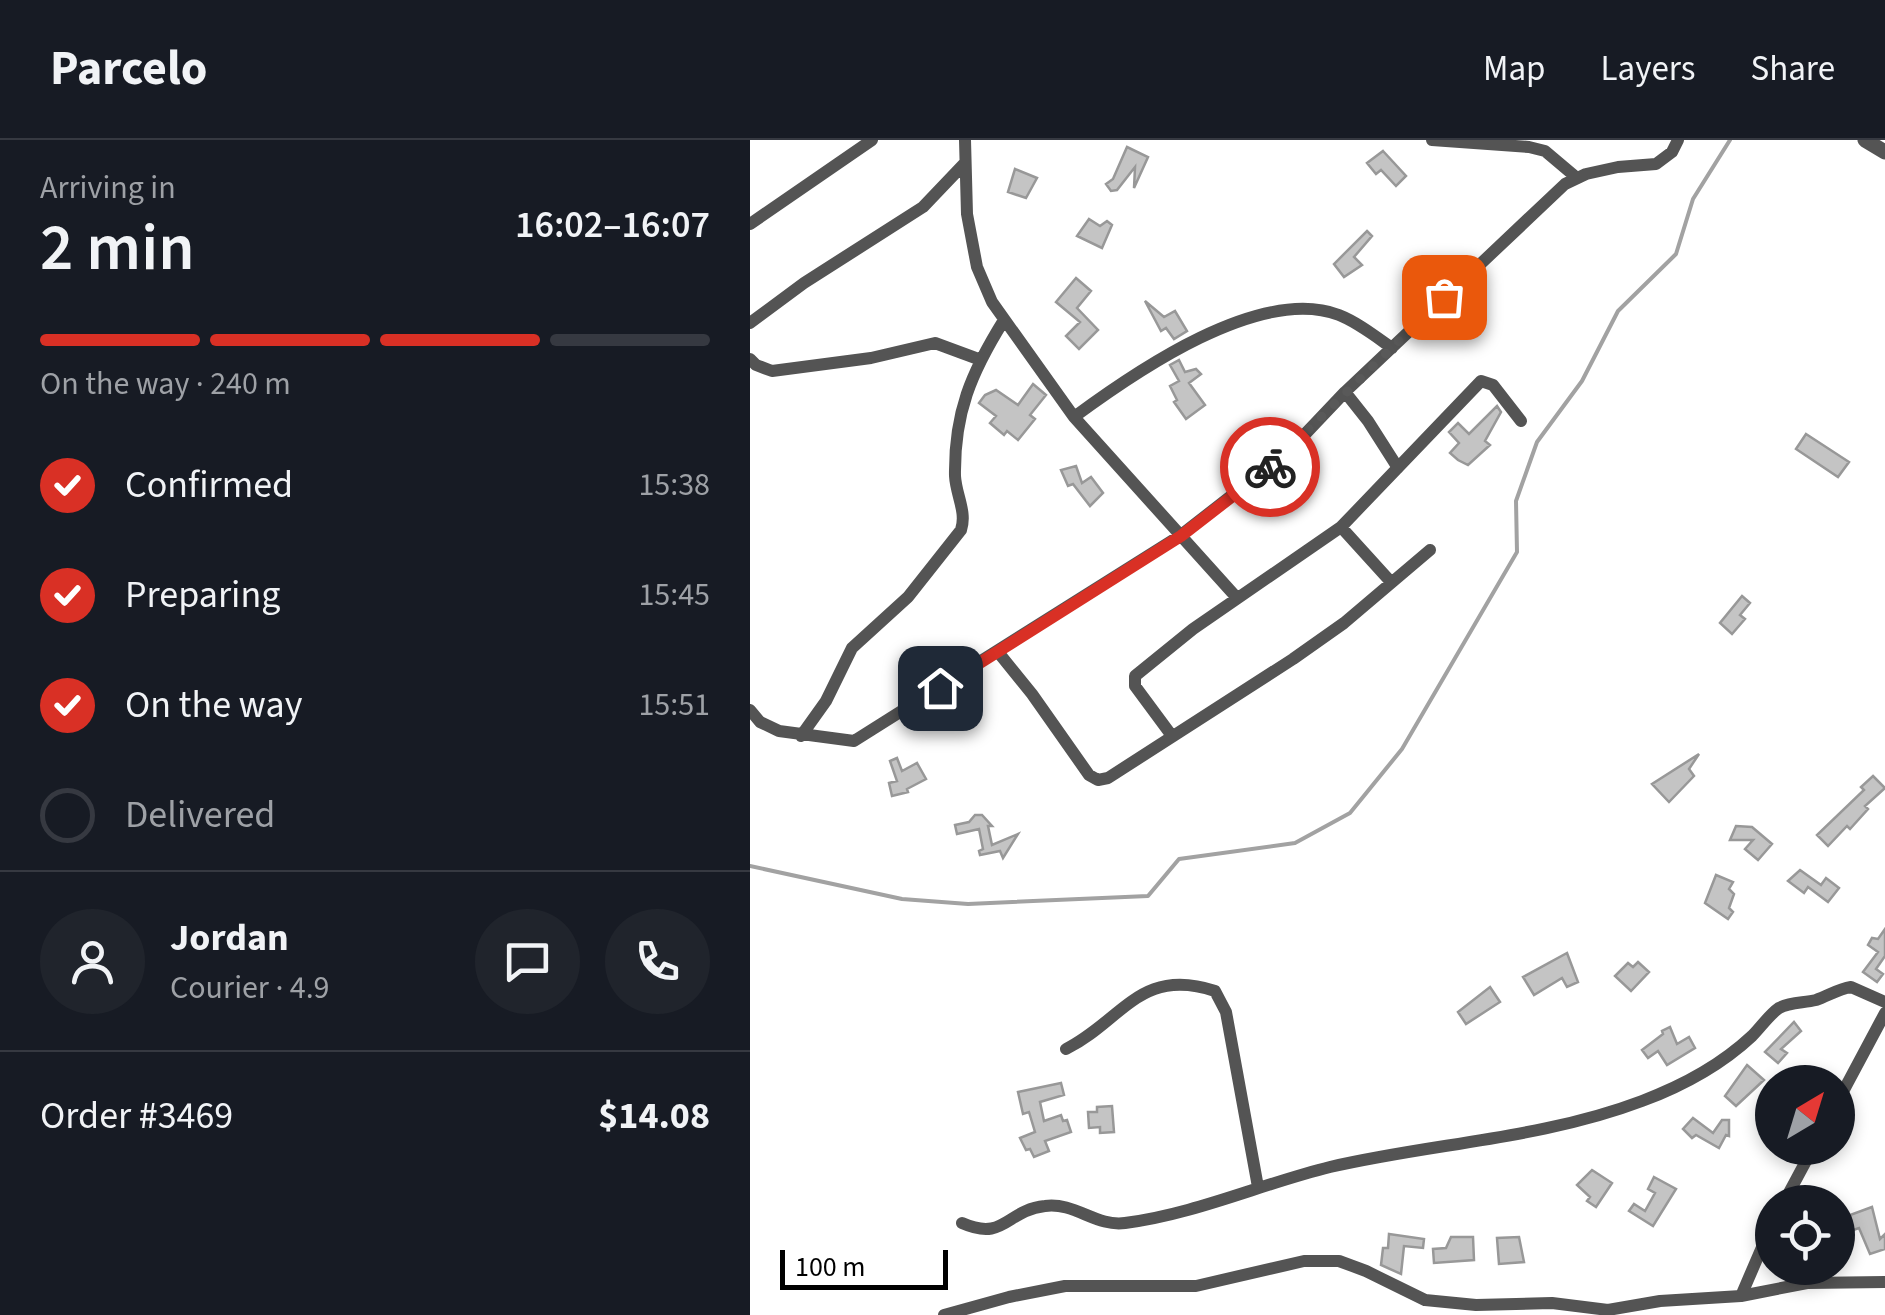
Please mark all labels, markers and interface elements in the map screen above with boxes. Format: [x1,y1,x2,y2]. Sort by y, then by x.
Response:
text: Parcelo [50,35,207,103]
text: Map [1483,44,1546,94]
text: Layers [1601,44,1695,94]
text: Share [1750,44,1835,94]
text: Arriving in [40,165,176,211]
text: 16:02–16:07 [515,198,710,252]
text: 2 min [40,202,195,295]
pin [1402,255,1487,340]
icon: bag [1417,270,1472,325]
text: On the way · 240 m [40,361,291,407]
courier [1220,417,1320,517]
icon: bike [1243,440,1298,495]
icon: check [40,458,95,513]
text: Confirmed [125,458,293,512]
text: 15:38 [638,462,710,508]
icon: check [40,568,95,623]
text: Preparing [125,568,280,622]
text: 15:45 [638,572,710,618]
pin [898,646,983,731]
icon: home [913,661,968,716]
icon: check [40,678,95,733]
text: On the way [125,678,302,732]
text: 15:51 [638,682,710,728]
text: Delivered [125,788,275,842]
button: person [40,909,145,1014]
button: chat [475,909,580,1014]
button: phone [605,909,710,1014]
text: Jordan [170,911,289,965]
text: Courier · 4.9 [170,965,330,1011]
north arrow [1755,1065,1855,1165]
map controls [1755,1065,1855,1285]
text: Order #3469 [40,1089,233,1143]
text: $14.08 [598,1089,710,1143]
button: locate [1755,1185,1855,1285]
scale bar [780,1245,948,1290]
text: 100 m [795,1247,866,1287]

